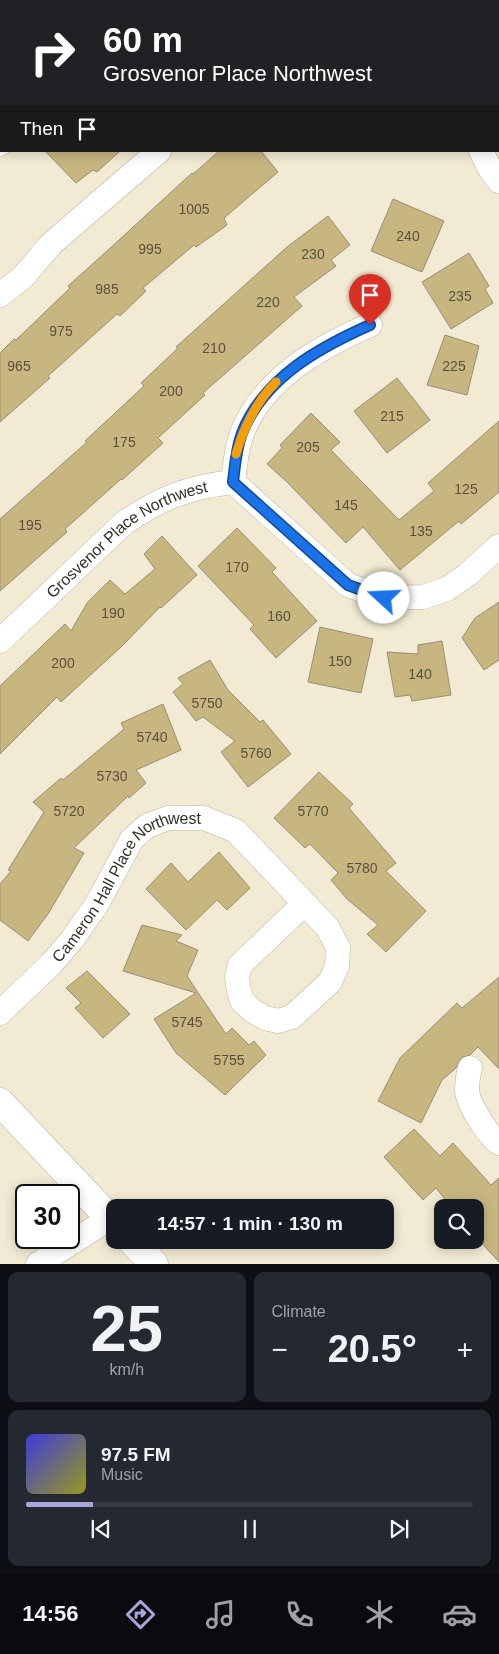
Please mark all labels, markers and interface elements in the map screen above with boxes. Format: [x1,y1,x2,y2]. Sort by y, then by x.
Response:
icon: right [20,20,85,85]
text: 60 m [103,20,183,59]
text: Grosvenor Place Northwest [103,61,372,86]
icon: arrive [73,115,101,143]
text: Then [20,118,63,139]
house number: 1005 [178,201,210,217]
house number: 240 [396,228,420,244]
house number: 995 [138,241,162,257]
house number: 230 [301,246,325,262]
pin [349,274,391,325]
house number: 985 [95,281,119,297]
icon: arrive [356,281,384,309]
house number: 235 [448,288,472,304]
house number: 220 [256,294,280,310]
house number: 975 [49,323,73,339]
house number: 210 [202,340,226,356]
house number: 965 [7,358,31,374]
house number: 225 [442,358,466,374]
house number: 200 [159,383,183,399]
house number: 215 [380,408,404,424]
house number: 175 [112,434,136,450]
house number: 205 [296,439,320,455]
street label: Grosvenor Place Northwest [43,478,209,601]
house number: 125 [454,481,478,497]
house number: 145 [334,497,358,513]
house number: 195 [18,517,42,533]
house number: 135 [409,523,433,539]
house number: 170 [225,559,249,575]
position arrow [357,571,409,623]
house number: 190 [101,605,125,621]
house number: 160 [267,608,291,624]
house number: 150 [328,653,352,669]
house number: 200 [51,655,75,671]
house number: 140 [408,666,432,682]
house number: 5750 [191,695,223,711]
house number: 5740 [136,729,168,745]
house number: 5760 [240,745,272,761]
house number: 5730 [96,768,128,784]
house number: 5720 [53,803,85,819]
house number: 5770 [297,803,329,819]
street label: Cameron Hall Place Northwest [48,810,201,965]
house number: 5780 [346,860,378,876]
house number: 5745 [171,1014,203,1030]
house number: 5755 [213,1052,245,1068]
speed limit sign: 30 [15,1184,80,1249]
map controls [434,1199,484,1249]
button: search [434,1199,484,1249]
text: 14:57 · 1 min · 130 m [157,1213,343,1234]
text: 25 [91,1292,163,1365]
text: Climate [272,1303,326,1320]
text: 20.5° [328,1328,417,1370]
text: − [272,1334,288,1365]
text: + [457,1334,473,1365]
text: km/h [109,1361,144,1378]
text: 97.5 FM [101,1444,171,1465]
text: Music [101,1466,143,1483]
icon: previous [87,1515,115,1543]
icon: pause [236,1515,264,1543]
icon: next [385,1515,413,1543]
icon: directions [123,1597,158,1632]
icon: music [203,1597,238,1632]
icon: phone [282,1597,317,1632]
icon: climate [362,1597,397,1632]
icon: car [442,1597,477,1632]
text: 14:56 [22,1601,79,1626]

